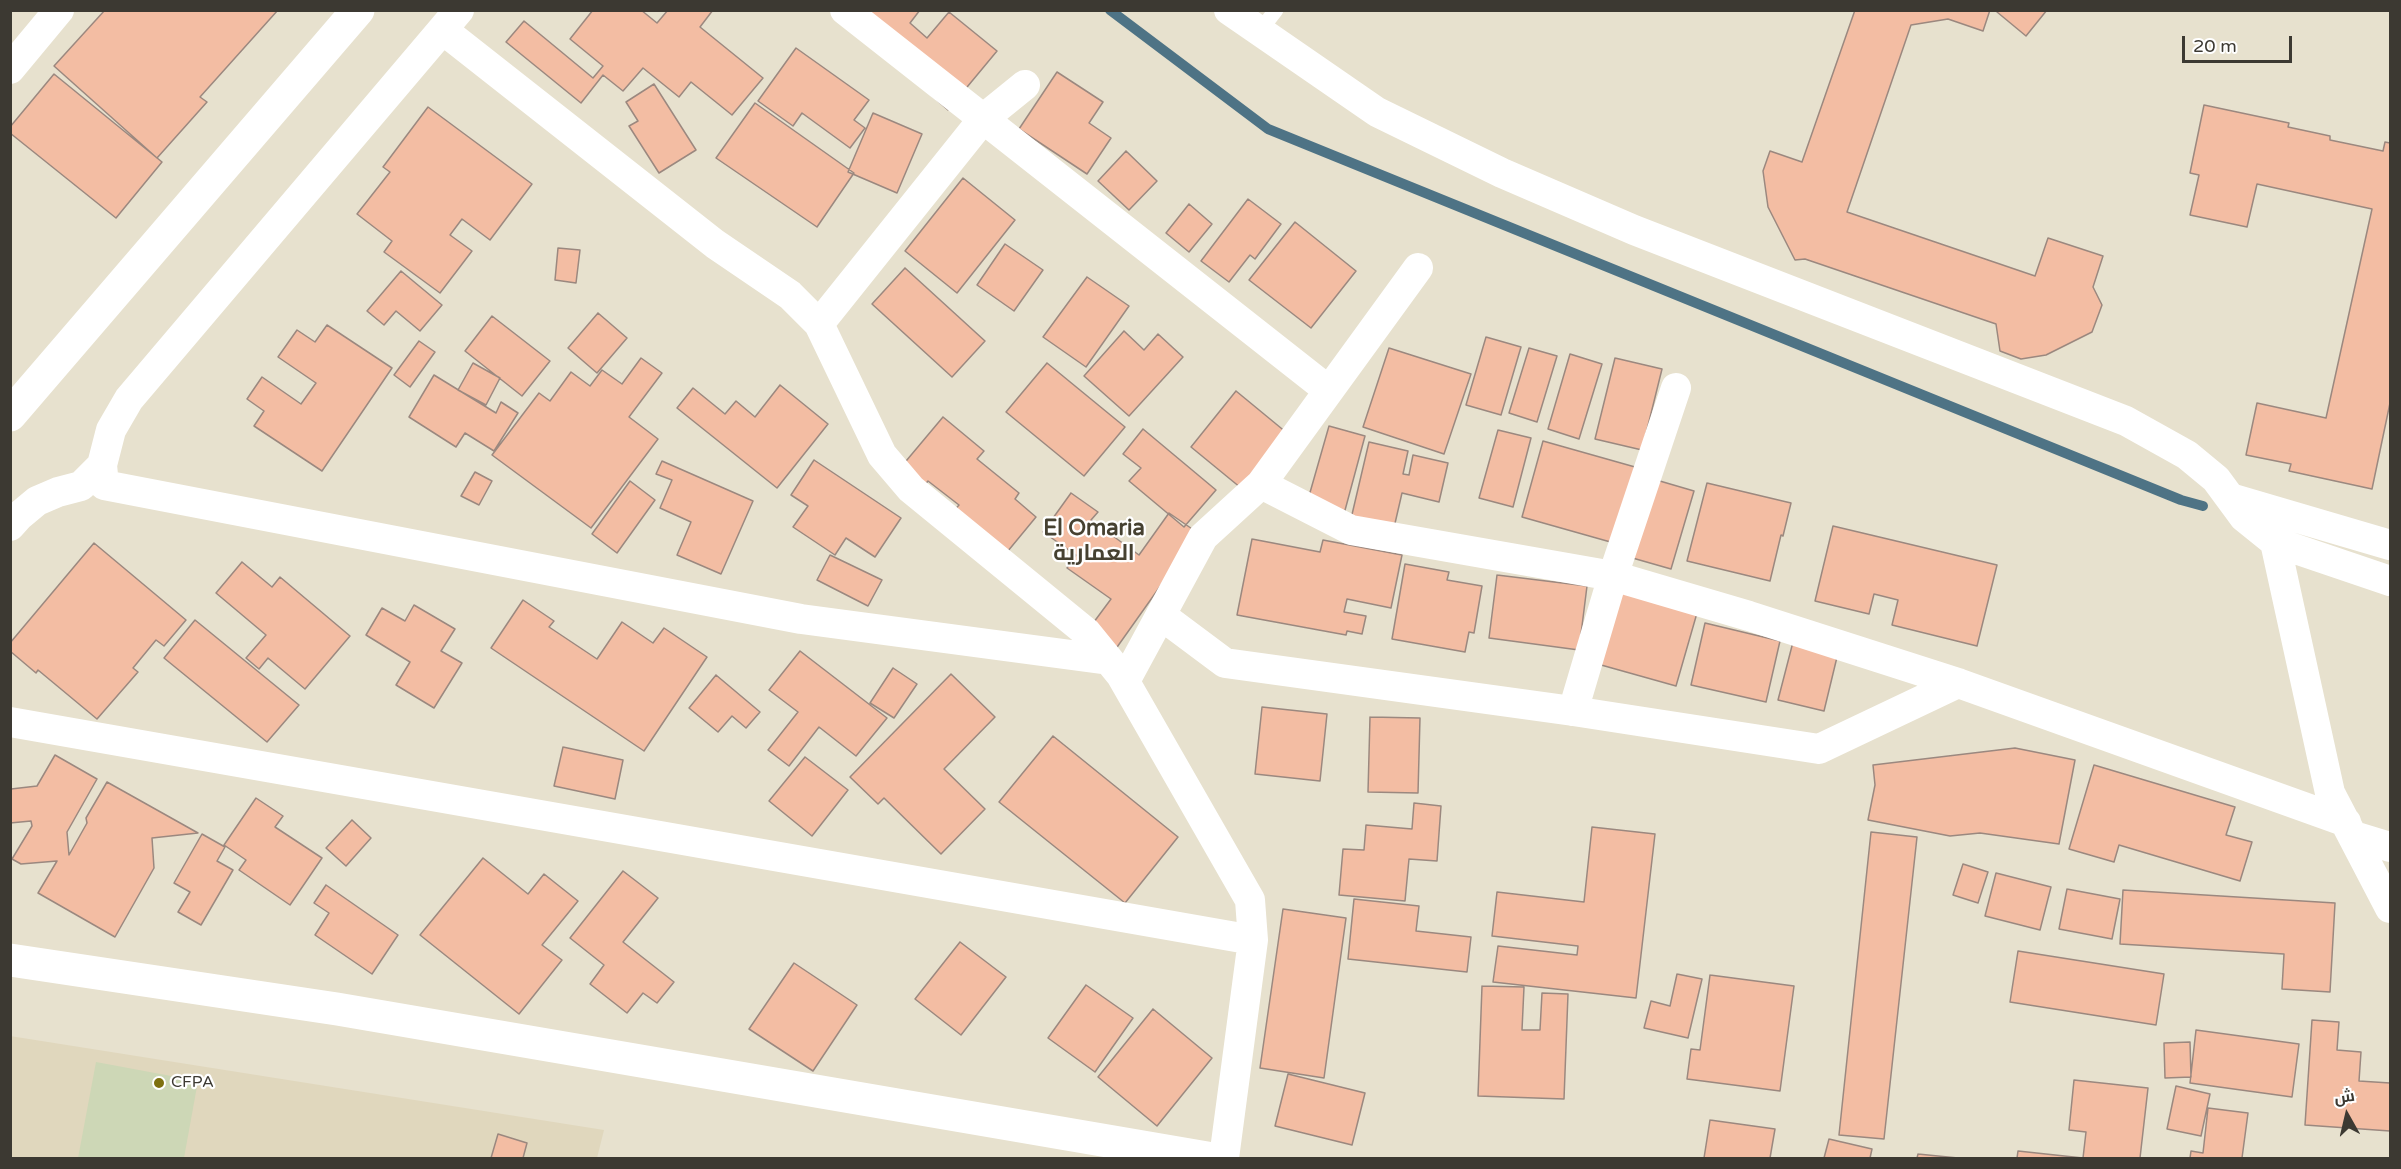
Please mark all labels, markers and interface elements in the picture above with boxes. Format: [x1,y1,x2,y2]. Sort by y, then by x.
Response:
scale bar [2185,24,2294,62]
text: 20 m [2193,35,2237,57]
district label: El Omaria العمارية [1043,516,1145,568]
place label: CFPA [171,1073,214,1093]
marker: CFPA [152,1076,166,1090]
north arrow [2317,1085,2377,1145]
text: ش [2333,1086,2356,1109]

